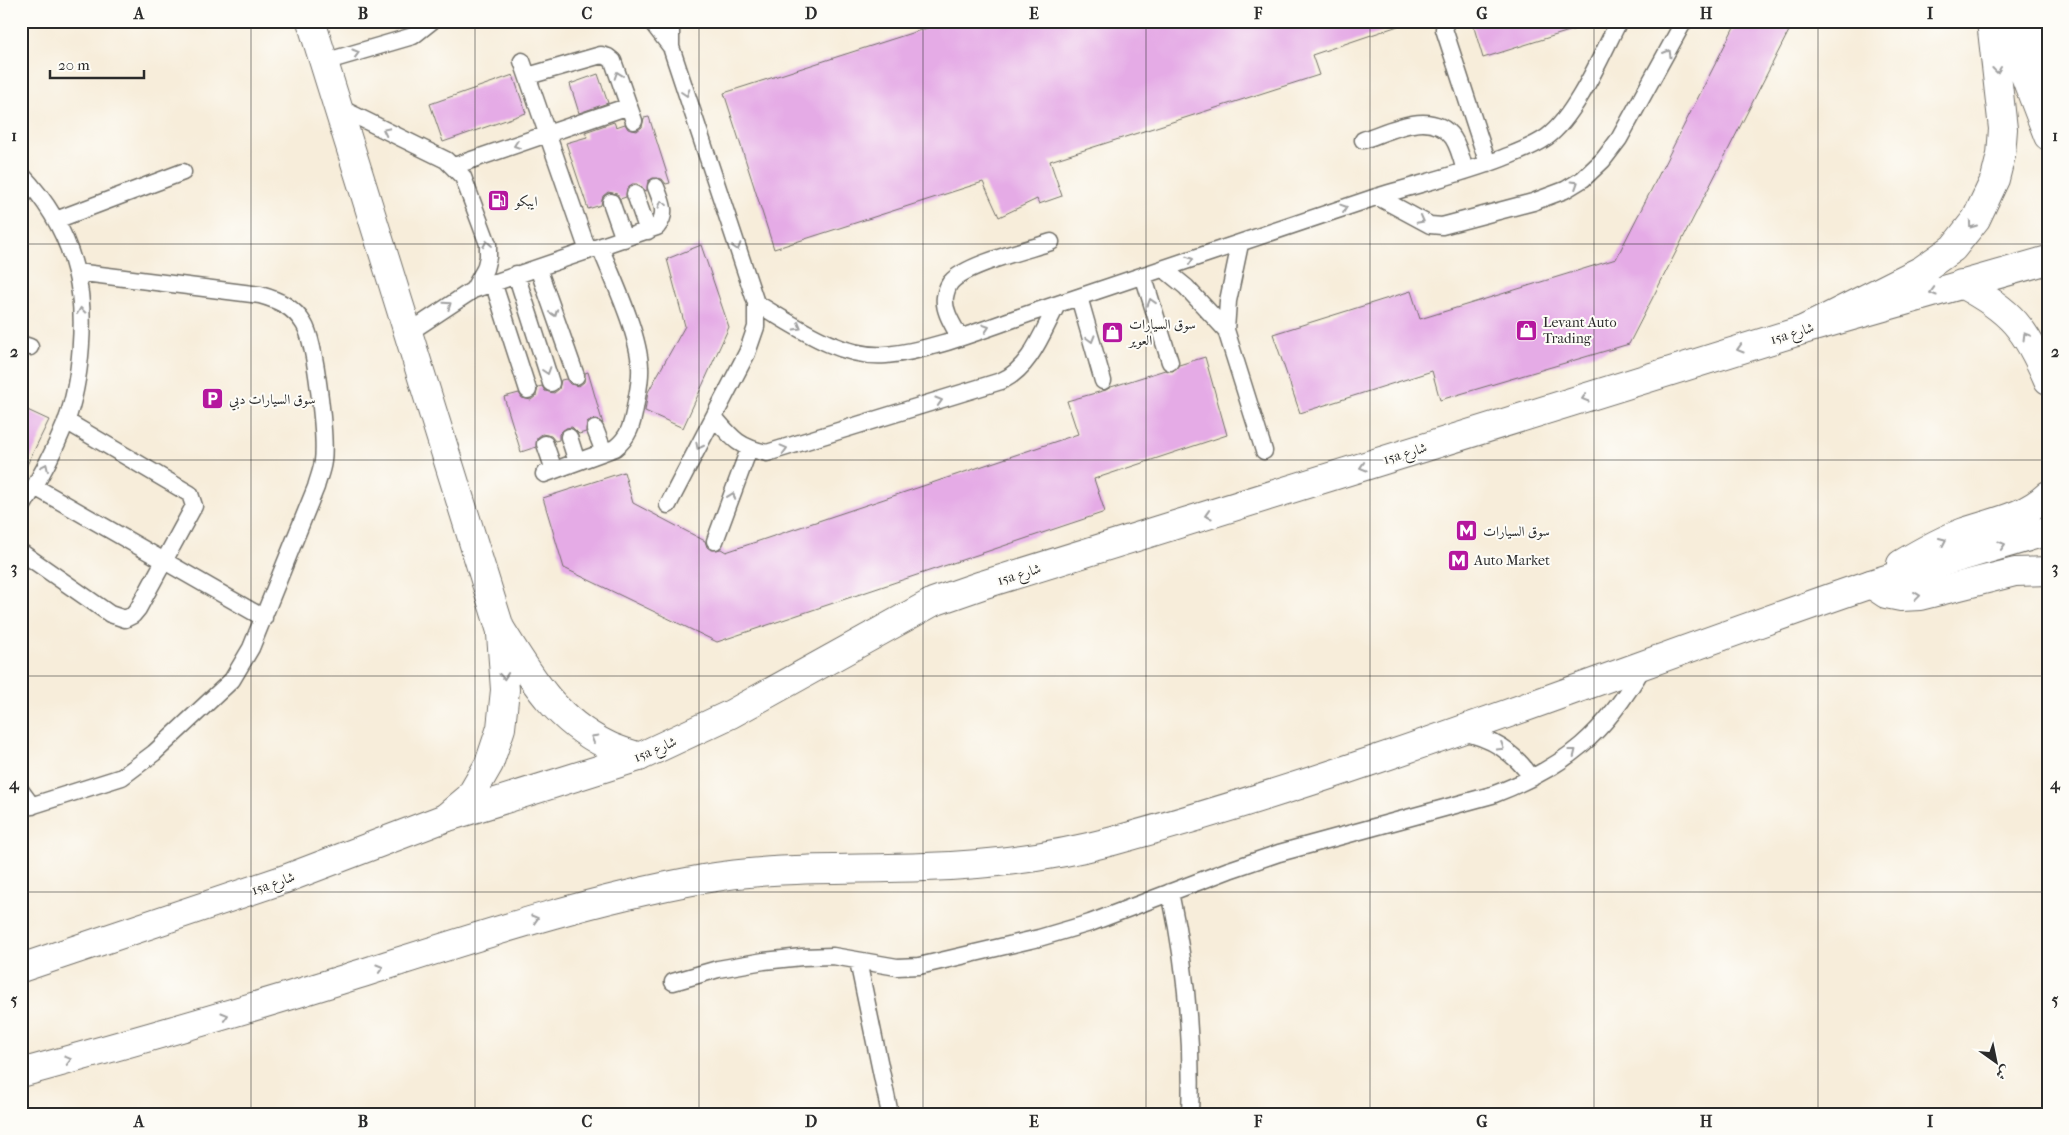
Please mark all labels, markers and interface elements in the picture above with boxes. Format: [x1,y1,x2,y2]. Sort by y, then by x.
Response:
text: A [133,4,145,23]
text: B [358,4,368,23]
text: C [582,4,593,23]
text: D [805,4,817,23]
text: E [1029,4,1039,23]
text: F [1253,4,1263,23]
text: G [1476,4,1488,23]
text: H [1700,4,1713,23]
text: I [1927,4,1934,23]
scale bar [50,48,144,80]
one-way arrow [352,48,360,59]
one-way arrow [1661,49,1671,58]
text: 20 m [58,56,90,74]
one-way arrow [1991,66,2002,74]
one-way arrow [614,72,624,80]
one-way arrow [680,88,690,97]
text: 1 [11,126,17,145]
text: 1 [2052,126,2058,145]
one-way arrow [382,127,391,137]
one-way arrow [513,139,521,149]
one-way arrow [1569,180,1578,190]
fuel station icon: ايبكو [487,189,511,213]
place label: ايبكو [513,193,538,210]
one-way arrow [657,200,667,208]
one-way arrow [1340,204,1348,214]
one-way arrow [1416,214,1425,224]
one-way arrow [1969,219,1977,228]
one-way arrow [482,240,492,249]
one-way arrow [732,242,742,251]
one-way arrow [1186,256,1194,266]
one-way arrow [1929,286,1938,297]
one-way arrow [1147,299,1157,307]
one-way arrow [442,303,451,311]
one-way arrow [76,306,87,314]
one-way arrow [548,309,558,317]
place label: Levant Auto Trading [1543,314,1617,347]
place label: سوق السيارات العوير [1127,316,1196,349]
shop icon: Levant Auto Trading [1515,318,1539,342]
street label: 15a شارع [1768,319,1817,351]
shop icon: سوق السيارات العوير [1101,320,1125,344]
one-way arrow [793,321,802,331]
one-way arrow [981,323,990,333]
one-way arrow [2023,333,2032,342]
one-way arrow [1085,334,1095,343]
text: 2 [10,342,18,361]
text: 2 [2051,342,2059,361]
one-way arrow [1736,344,1744,354]
one-way arrow [542,366,552,374]
parking icon: سوق السيارات دبي [201,387,225,411]
place label: سوق السيارات دبي [229,391,316,411]
one-way arrow [1581,392,1589,402]
one-way arrow [934,396,943,406]
street label: 15a شارع [1381,439,1430,471]
one-way arrow [695,441,705,450]
one-way arrow [779,444,787,454]
one-way arrow [1359,461,1367,471]
one-way arrow [38,463,48,472]
one-way arrow [726,492,736,500]
one-way arrow [1204,509,1212,519]
metro station icon: سوق السيارات [1455,519,1479,543]
place label: سوق السيارات [1483,523,1550,540]
one-way arrow [1938,537,1947,548]
one-way arrow [1997,541,2005,551]
metro station icon: Auto Market [1446,548,1470,572]
place label: Auto Market [1473,552,1550,569]
text: 3 [11,558,17,578]
text: 3 [2052,558,2058,578]
street label: 15a شارع [995,560,1044,592]
one-way arrow [1913,591,1921,602]
one-way arrow [498,672,509,680]
street label: 15a شارع [631,733,680,769]
one-way arrow [591,735,600,745]
one-way arrow [1496,741,1505,750]
one-way arrow [1567,749,1577,758]
text: 4 [8,774,20,794]
text: 4 [2049,774,2061,794]
street label: 15a شارع [249,868,298,902]
one-way arrow [530,915,538,925]
one-way arrow [375,963,383,973]
text: 5 [11,990,18,1009]
text: 5 [2052,990,2059,1009]
one-way arrow [220,1012,228,1022]
north arrow [1972,1038,2022,1088]
one-way arrow [64,1056,72,1066]
text: ش [1992,1062,2013,1083]
text: A [133,1112,145,1131]
text: B [358,1112,368,1131]
text: C [582,1112,593,1131]
text: D [805,1112,817,1131]
text: E [1029,1112,1039,1131]
text: F [1253,1112,1263,1131]
text: G [1476,1112,1488,1131]
text: H [1700,1112,1713,1131]
text: I [1927,1112,1934,1131]

